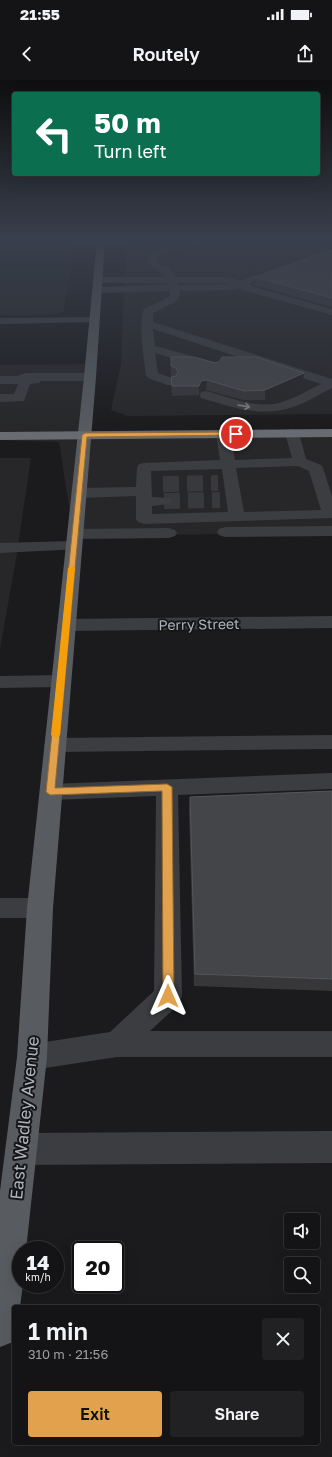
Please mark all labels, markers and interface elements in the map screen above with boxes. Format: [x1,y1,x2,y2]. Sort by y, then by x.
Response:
text: 21:55 [20,5,60,23]
icon: back [16,43,38,65]
text: Routely [132,43,200,65]
icon: share [294,43,316,65]
text: 50 m [94,106,161,139]
icon: left [28,108,80,160]
text: Turn left [94,140,167,162]
one-way arrow [237,402,250,410]
pin [219,417,253,451]
icon: arrive [225,423,247,445]
street label: Perry Street [158,615,240,633]
position arrow [147,975,189,1017]
street label: East Wadley Avenue [5,1035,43,1201]
map controls [284,1213,320,1293]
button: sound [284,1213,320,1249]
speed limit sign: 20 [72,1241,124,1293]
text: 14 [27,1250,49,1274]
button: search [284,1257,320,1293]
text: km/h [25,1271,51,1283]
text: 1 min [28,1316,88,1345]
button: close [262,1318,304,1360]
text: 310 m · 21:56 [28,1346,108,1362]
button: Exit [28,1391,162,1437]
button: Share [170,1391,304,1437]

